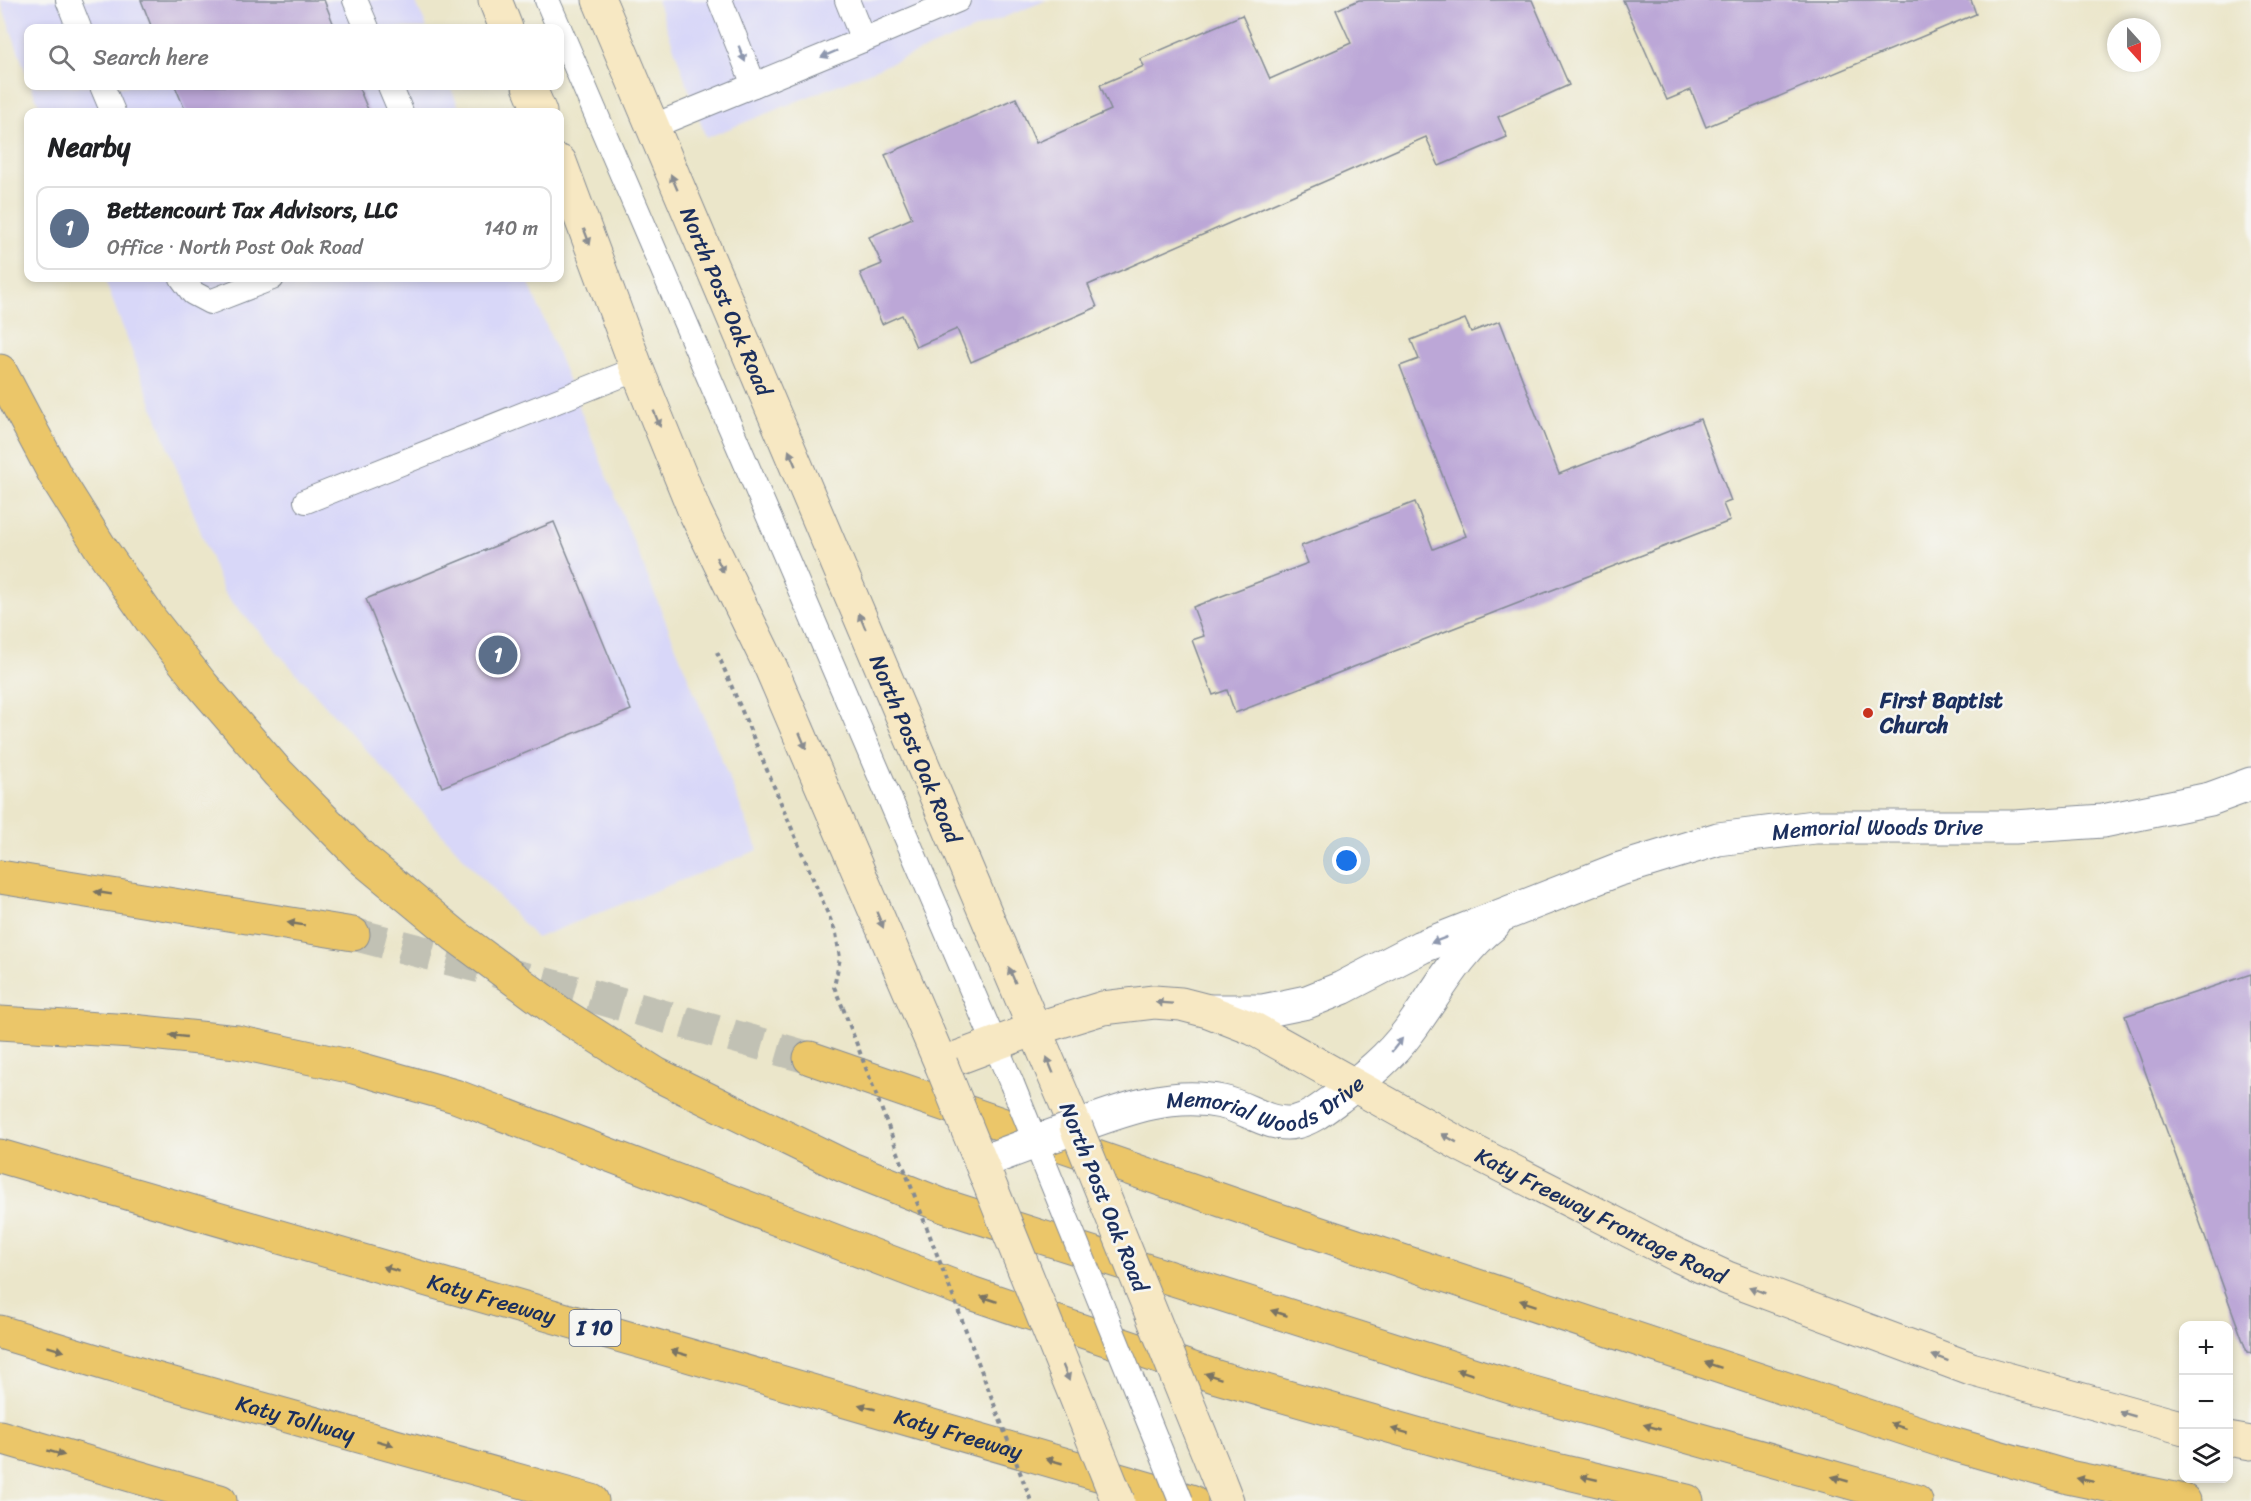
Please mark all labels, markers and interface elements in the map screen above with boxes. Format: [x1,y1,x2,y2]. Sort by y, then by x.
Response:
north arrow [2107,18,2161,72]
search box [24,24,564,90]
text: Search here [93,38,209,77]
icon: search [45,41,78,74]
one-way arrow [738,45,747,63]
one-way arrow [820,49,838,59]
text: Nearby [48,124,130,170]
one-way arrow [669,173,678,191]
text: Bettencourt Tax Advisors, LLC [107,191,398,230]
street label: North Post Oak Road [669,201,784,403]
text: 1 [65,211,74,246]
text: 140 m [484,211,538,246]
one-way arrow [583,228,593,246]
text: Office · North Post Oak Road [107,230,363,265]
one-way arrow [653,410,662,428]
one-way arrow [787,448,797,466]
one-way arrow [716,556,725,573]
one-way arrow [857,612,867,630]
pin: 1 [478,632,518,678]
street label: North Post Oak Road [859,648,974,851]
place label: First Baptist Church [1879,681,2003,745]
marker: First Baptist Church [1861,706,1875,720]
one-way arrow [798,733,808,751]
street label: Memorial Woods Drive [1769,807,1983,852]
your location [1332,846,1361,875]
one-way arrow [94,888,113,897]
one-way arrow [875,912,885,930]
one-way arrow [286,919,305,928]
one-way arrow [1430,936,1448,945]
one-way arrow [1007,965,1017,983]
one-way arrow [1155,998,1174,1007]
one-way arrow [169,1031,188,1041]
one-way arrow [1391,1038,1403,1053]
one-way arrow [1045,1055,1055,1073]
street label: Memorial Woods Drive [1164,1065,1373,1143]
street label: North Post Oak Road [1048,1096,1160,1299]
one-way arrow [1441,1133,1458,1143]
street label: Katy Freeway Frontage Road [1468,1136,1735,1296]
street label: Katy Freeway [423,1261,561,1336]
one-way arrow [382,1264,400,1273]
one-way arrow [1748,1285,1766,1295]
one-way arrow [980,1293,998,1303]
one-way arrow [1519,1298,1537,1307]
one-way arrow [1270,1308,1288,1317]
road number: I 10 [570,1310,620,1346]
map controls [2179,1321,2233,1483]
button: + [2179,1321,2233,1375]
one-way arrow [47,1345,65,1354]
one-way arrow [670,1348,688,1357]
one-way arrow [1931,1352,1949,1362]
one-way arrow [1704,1359,1722,1369]
one-way arrow [1061,1364,1071,1382]
one-way arrow [1456,1367,1474,1376]
one-way arrow [1204,1370,1222,1380]
button: − [2179,1375,2233,1429]
street label: Katy Tollway [232,1383,360,1454]
street label: Katy Freeway [890,1397,1028,1471]
one-way arrow [857,1402,875,1411]
one-way arrow [2118,1409,2136,1418]
one-way arrow [1643,1421,1661,1431]
one-way arrow [1889,1421,1907,1431]
one-way arrow [1391,1426,1409,1435]
button: layers [2179,1429,2233,1483]
one-way arrow [376,1439,394,1448]
one-way arrow [47,1449,65,1458]
one-way arrow [1045,1456,1063,1465]
one-way arrow [1580,1473,1598,1483]
one-way arrow [1831,1474,1849,1484]
one-way arrow [2076,1475,2095,1484]

